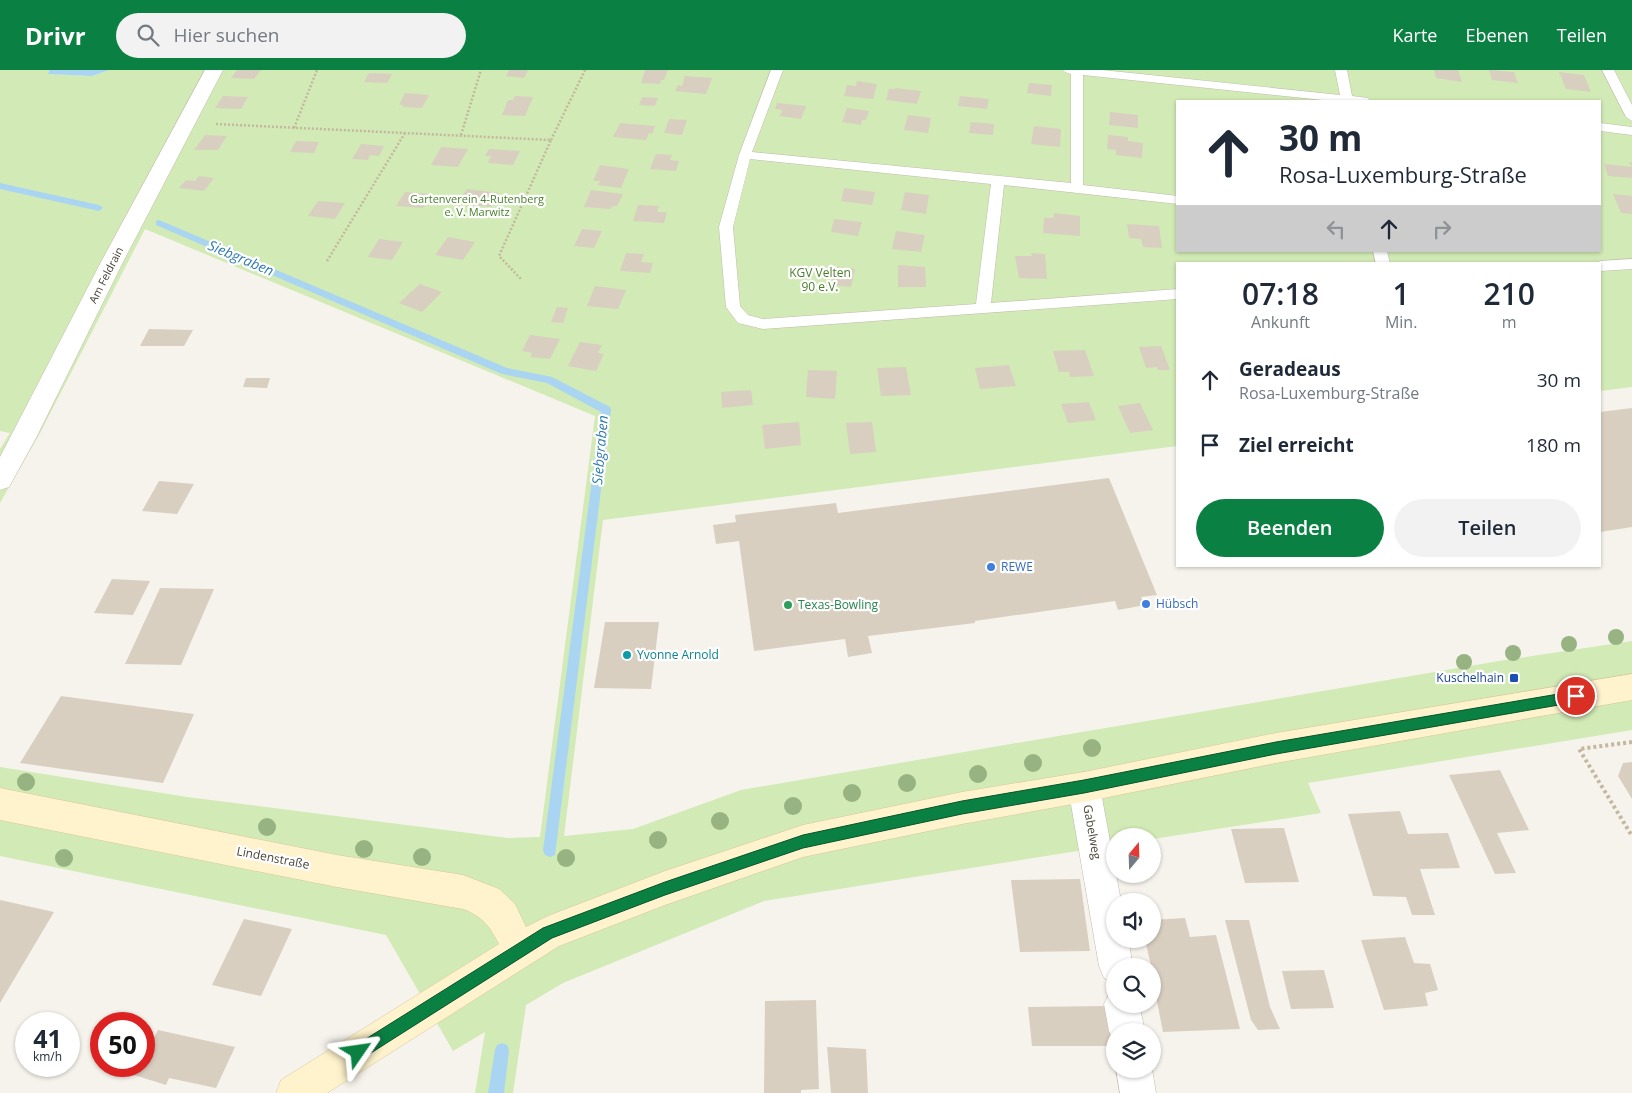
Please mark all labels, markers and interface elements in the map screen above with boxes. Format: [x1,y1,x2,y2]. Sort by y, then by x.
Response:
search box [116,13,466,58]
text: Drivr [25,19,86,52]
icon: search [134,21,162,49]
text: Hier suchen [174,22,280,48]
text: Karte [1393,23,1437,47]
text: Ebenen [1465,23,1529,47]
text: Teilen [1557,23,1607,47]
text: 30 m [1279,114,1362,161]
icon: ahead [1196,120,1261,185]
text: Rosa-Luxemburg-Straße [1279,159,1527,189]
park label: Gartenverein 4-Rutenberg e. V. Marwitz [410,191,544,219]
icon: left [1322,215,1350,243]
icon: ahead [1375,215,1403,243]
icon: right [1428,215,1456,243]
water label: Siebgraben [205,235,277,280]
street label: Am Feldrain [85,244,126,306]
park label: KGV Velten 90 e.V. [789,264,851,295]
text: 07:18 [1242,273,1319,314]
text: 1 [1393,273,1410,314]
text: 210 [1483,273,1535,314]
text: Ankunft [1251,311,1310,333]
text: Min. [1385,311,1417,333]
text: m [1502,311,1517,333]
text: Geradeaus [1239,356,1341,382]
icon: ahead [1196,366,1224,394]
text: 30 m [1537,367,1581,393]
text: Rosa-Luxemburg-Straße [1239,382,1419,404]
water label: Siebgraben [587,415,612,485]
icon: arrive [1196,431,1224,459]
text: Ziel erreicht [1239,432,1354,458]
text: 180 m [1526,432,1581,458]
button: Beenden [1196,499,1384,557]
button: Teilen [1394,499,1581,557]
place label: REWE [1001,558,1033,575]
marker: REWE [985,561,997,573]
place label: Hübsch [1156,595,1198,612]
place label: Texas-Bowling [798,596,879,613]
marker: Hübsch [1140,598,1152,610]
marker: Texas-Bowling [782,599,794,611]
place label: Yvonne Arnold [637,646,719,663]
marker: Yvonne Arnold [621,649,633,661]
place label: Kuschelhain [1436,669,1504,686]
marker: Kuschelhain [1508,672,1520,684]
pin [1555,675,1597,717]
icon: arrive [1562,682,1590,710]
street label: Gabelweg [1079,803,1106,861]
north arrow [1106,828,1161,882]
map controls [1106,828,1161,1078]
street label: Lindenstraße [235,842,311,873]
button: sound [1106,893,1161,948]
button: search [1106,958,1161,1013]
speed limit sign: 50 [90,1012,155,1077]
text: 41 [33,1021,62,1055]
button: layers [1106,1023,1161,1078]
position arrow [331,1025,383,1077]
text: km/h [33,1048,62,1065]

